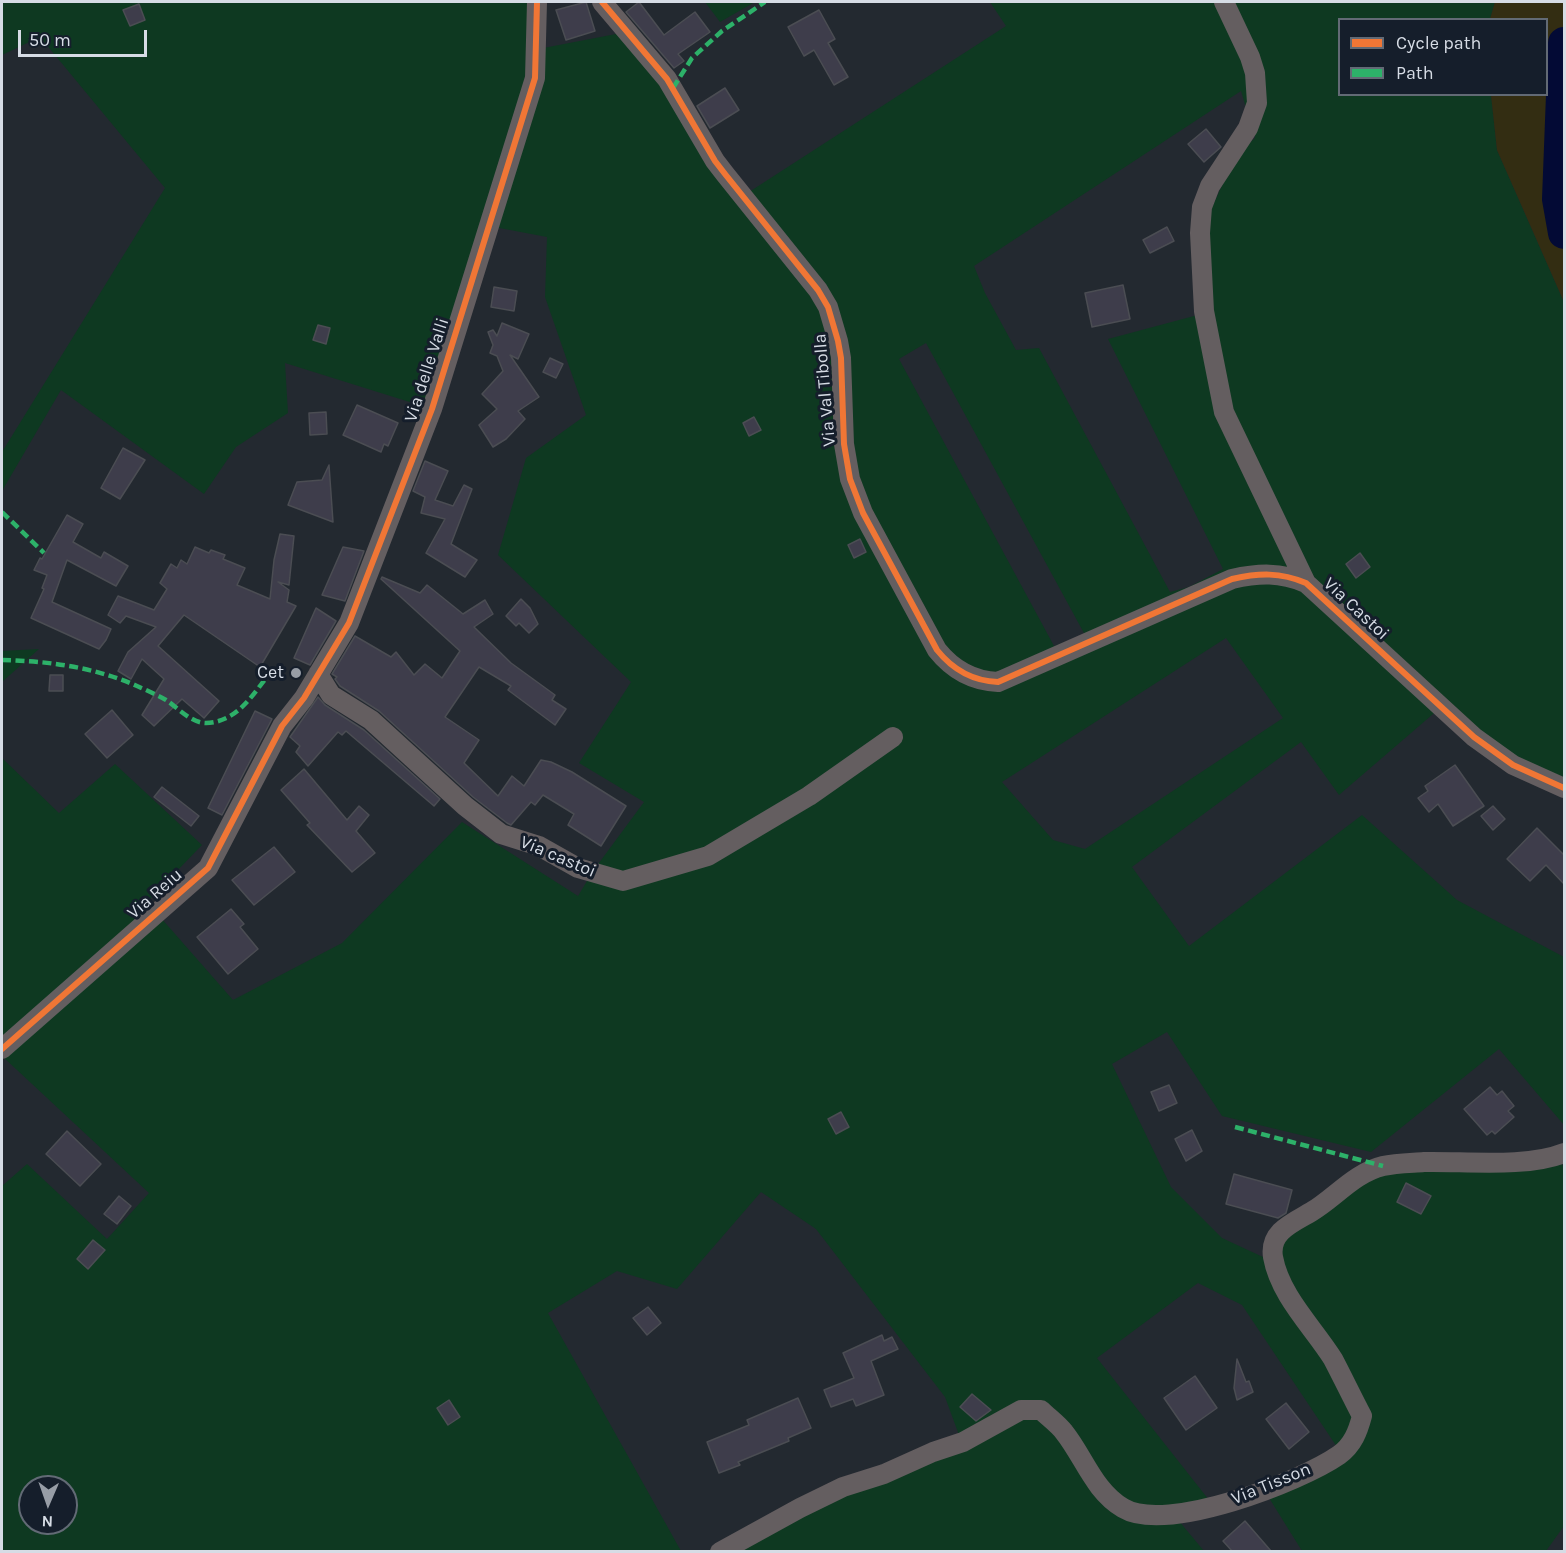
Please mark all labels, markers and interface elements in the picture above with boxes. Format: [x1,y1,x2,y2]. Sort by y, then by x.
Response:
scale bar [21,18,150,56]
legend [1338,18,1548,96]
text: 50 m [29,29,71,51]
text: Cycle path [1396,32,1481,54]
text: Path [1396,62,1434,84]
street label: Via delle Valli [400,315,454,425]
street label: Via Val Tibolla [809,333,841,447]
street label: Via Castoi [1319,573,1393,645]
place label: Cet [257,662,284,684]
marker: Cet [289,666,303,680]
street label: Via castoi [517,831,599,883]
street label: Via Reiu [123,864,187,924]
street label: Via Tisson [1228,1458,1314,1510]
north arrow [18,1475,78,1535]
text: N [41,1512,54,1531]

